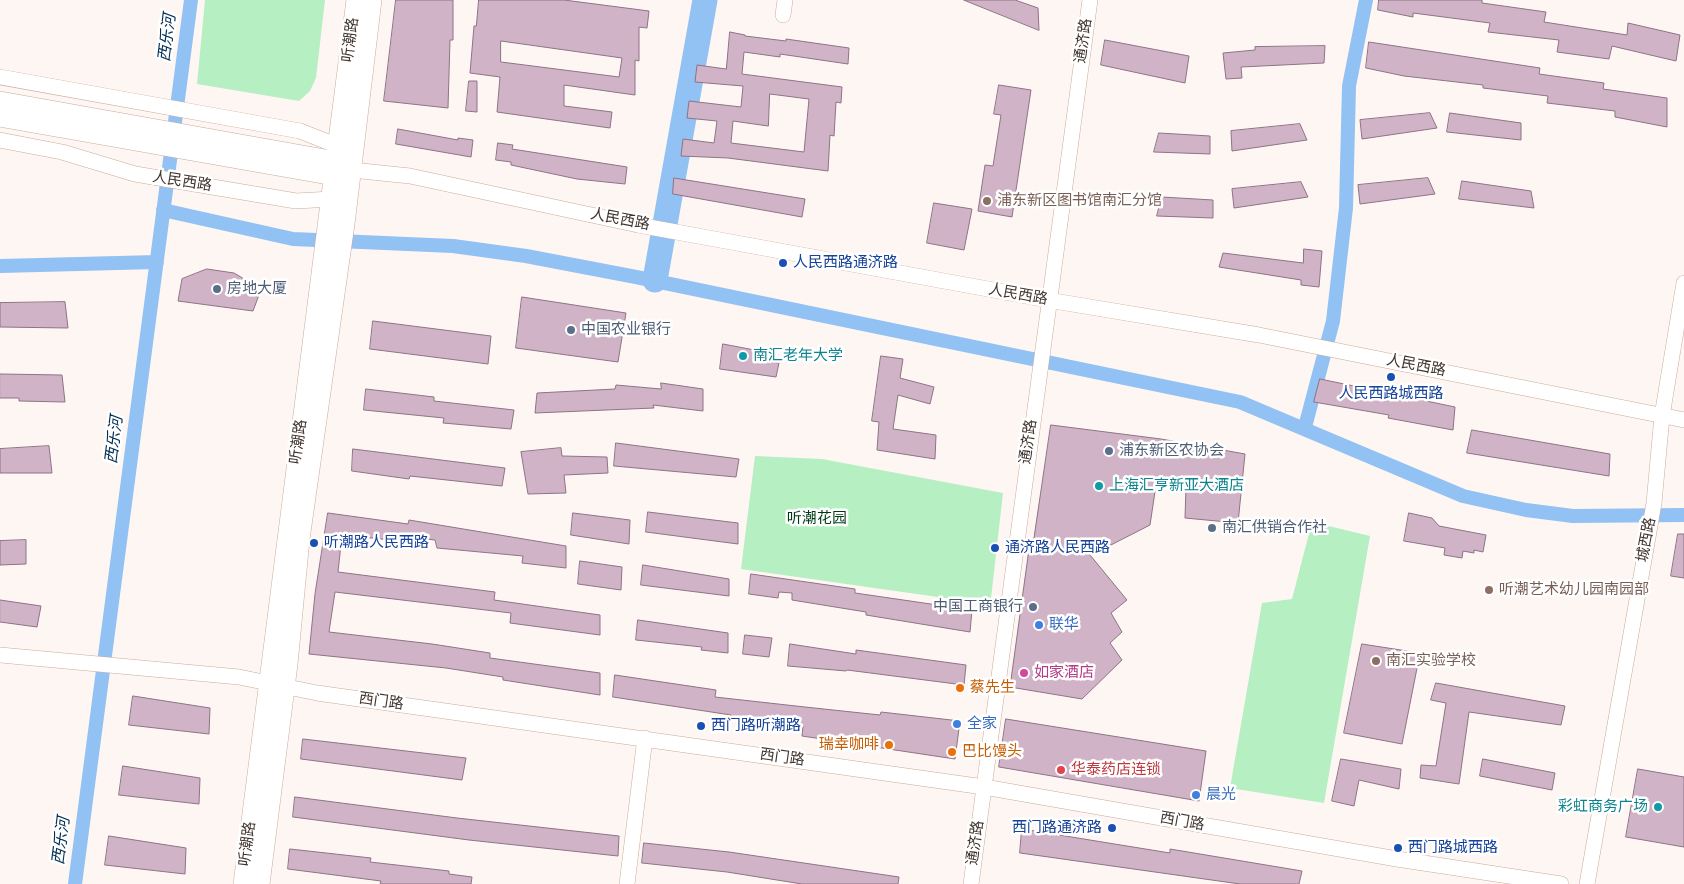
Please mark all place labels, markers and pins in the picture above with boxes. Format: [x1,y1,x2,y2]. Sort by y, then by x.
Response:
place label: 浦东新区图书馆南汇分馆 [997,192,1162,210]
marker: 浦东新区图书馆南汇分馆 [981,195,993,207]
place label: 人民西路通济路 [793,254,898,272]
marker: 人民西路通济路 [777,257,789,269]
place label: 房地大厦 [227,280,287,298]
marker: 房地大厦 [211,283,223,295]
place label: 中国农业银行 [581,321,671,339]
marker: 中国农业银行 [565,324,577,336]
place label: 南汇老年大学 [753,347,843,365]
marker: 南汇老年大学 [737,350,749,362]
marker: 人民西路城西路 [1385,371,1397,383]
place label: 人民西路城西路 [1339,385,1443,403]
place label: 浦东新区农协会 [1119,442,1224,460]
marker: 浦东新区农协会 [1103,445,1115,457]
place label: 上海汇亨新亚大酒店 [1109,477,1244,495]
marker: 上海汇亨新亚大酒店 [1093,480,1105,492]
place label: 南汇供销合作社 [1222,519,1327,537]
marker: 南汇供销合作社 [1206,522,1218,534]
place label: 听潮路人民西路 [324,534,429,552]
marker: 听潮路人民西路 [308,537,320,549]
place label: 通济路人民西路 [1005,539,1110,557]
marker: 通济路人民西路 [989,542,1001,554]
place label: 听潮艺术幼儿园南园部 [1499,581,1649,599]
marker: 听潮艺术幼儿园南园部 [1483,584,1495,596]
place label: 中国工商银行 [933,598,1023,616]
marker: 中国工商银行 [1027,601,1039,613]
place label: 联华 [1049,616,1079,634]
marker: 联华 [1033,619,1045,631]
place label: 南汇实验学校 [1386,652,1476,670]
marker: 南汇实验学校 [1370,655,1382,667]
place label: 如家酒店 [1034,664,1094,682]
marker: 如家酒店 [1018,667,1030,679]
place label: 蔡先生 [970,679,1015,697]
marker: 蔡先生 [954,682,966,694]
place label: 全家 [967,715,997,733]
place label: 西门路听潮路 [711,717,801,735]
marker: 全家 [951,718,963,730]
marker: 西门路听潮路 [695,720,707,732]
place label: 瑞幸咖啡 [819,736,879,754]
marker: 瑞幸咖啡 [883,739,895,751]
place label: 巴比馒头 [962,743,1022,761]
marker: 巴比馒头 [946,746,958,758]
place label: 华泰药店连锁 [1071,761,1161,779]
marker: 华泰药店连锁 [1055,764,1067,776]
place label: 晨光 [1206,786,1236,804]
marker: 晨光 [1190,789,1202,801]
place label: 彩虹商务广场 [1558,798,1648,816]
marker: 彩虹商务广场 [1652,801,1664,813]
place label: 西门路通济路 [1012,819,1102,837]
marker: 西门路通济路 [1106,822,1118,834]
place label: 西门路城西路 [1408,839,1498,857]
marker: 西门路城西路 [1392,842,1404,854]

